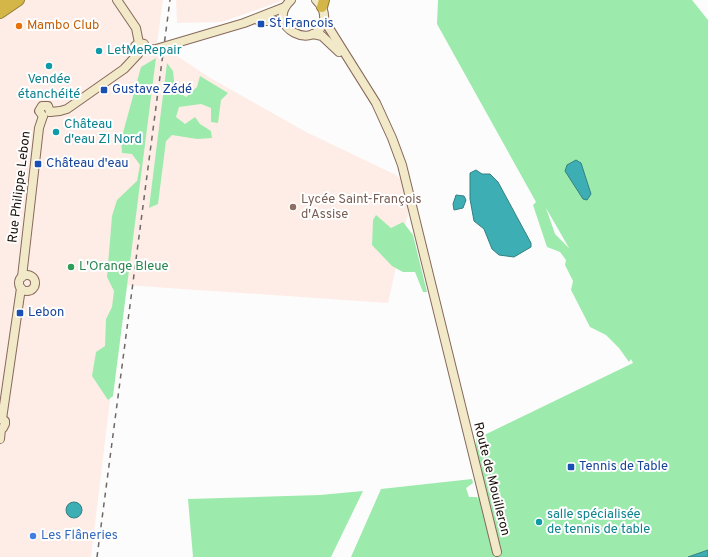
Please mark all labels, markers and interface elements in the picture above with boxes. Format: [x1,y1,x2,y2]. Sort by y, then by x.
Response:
place label: St Francois [269,16,334,32]
place label: Mambo Club [27,18,99,34]
marker: St Francois [256,19,266,29]
marker: Mambo Club [14,21,24,31]
place label: LetMeRepair [107,43,182,59]
marker: LetMeRepair [94,46,104,56]
marker: Vendée étanchéité [44,61,54,71]
place label: Vendée étanchéité [18,72,80,103]
place label: Gustave Zédé [112,82,192,98]
marker: Gustave Zédé [99,85,109,95]
place label: Château d'eau ZI Nord [64,117,142,148]
marker: Château d'eau ZI Nord [51,127,61,137]
street label: Rue Philippe Lebon [5,130,35,244]
place label: Château d'eau [46,156,129,172]
marker: Château d'eau [33,159,43,169]
place label: Lycée Saint-François d'Assise [301,192,422,223]
marker: Lycée Saint-François d'Assise [288,202,298,212]
place label: L'Orange Bleue [79,259,168,275]
marker: L'Orange Bleue [66,262,76,272]
place label: Lebon [28,305,64,321]
marker: Lebon [15,308,25,318]
street label: Route de Mouilleron [469,420,513,538]
place label: Tennis de Table [579,459,668,475]
marker: Tennis de Table [566,462,576,472]
place label: salle spécialisée de tennis de table [547,507,650,538]
marker: salle spécialisée de tennis de table [534,517,544,527]
place label: Les Flâneries [41,528,118,544]
marker: Les Flâneries [28,531,38,541]

